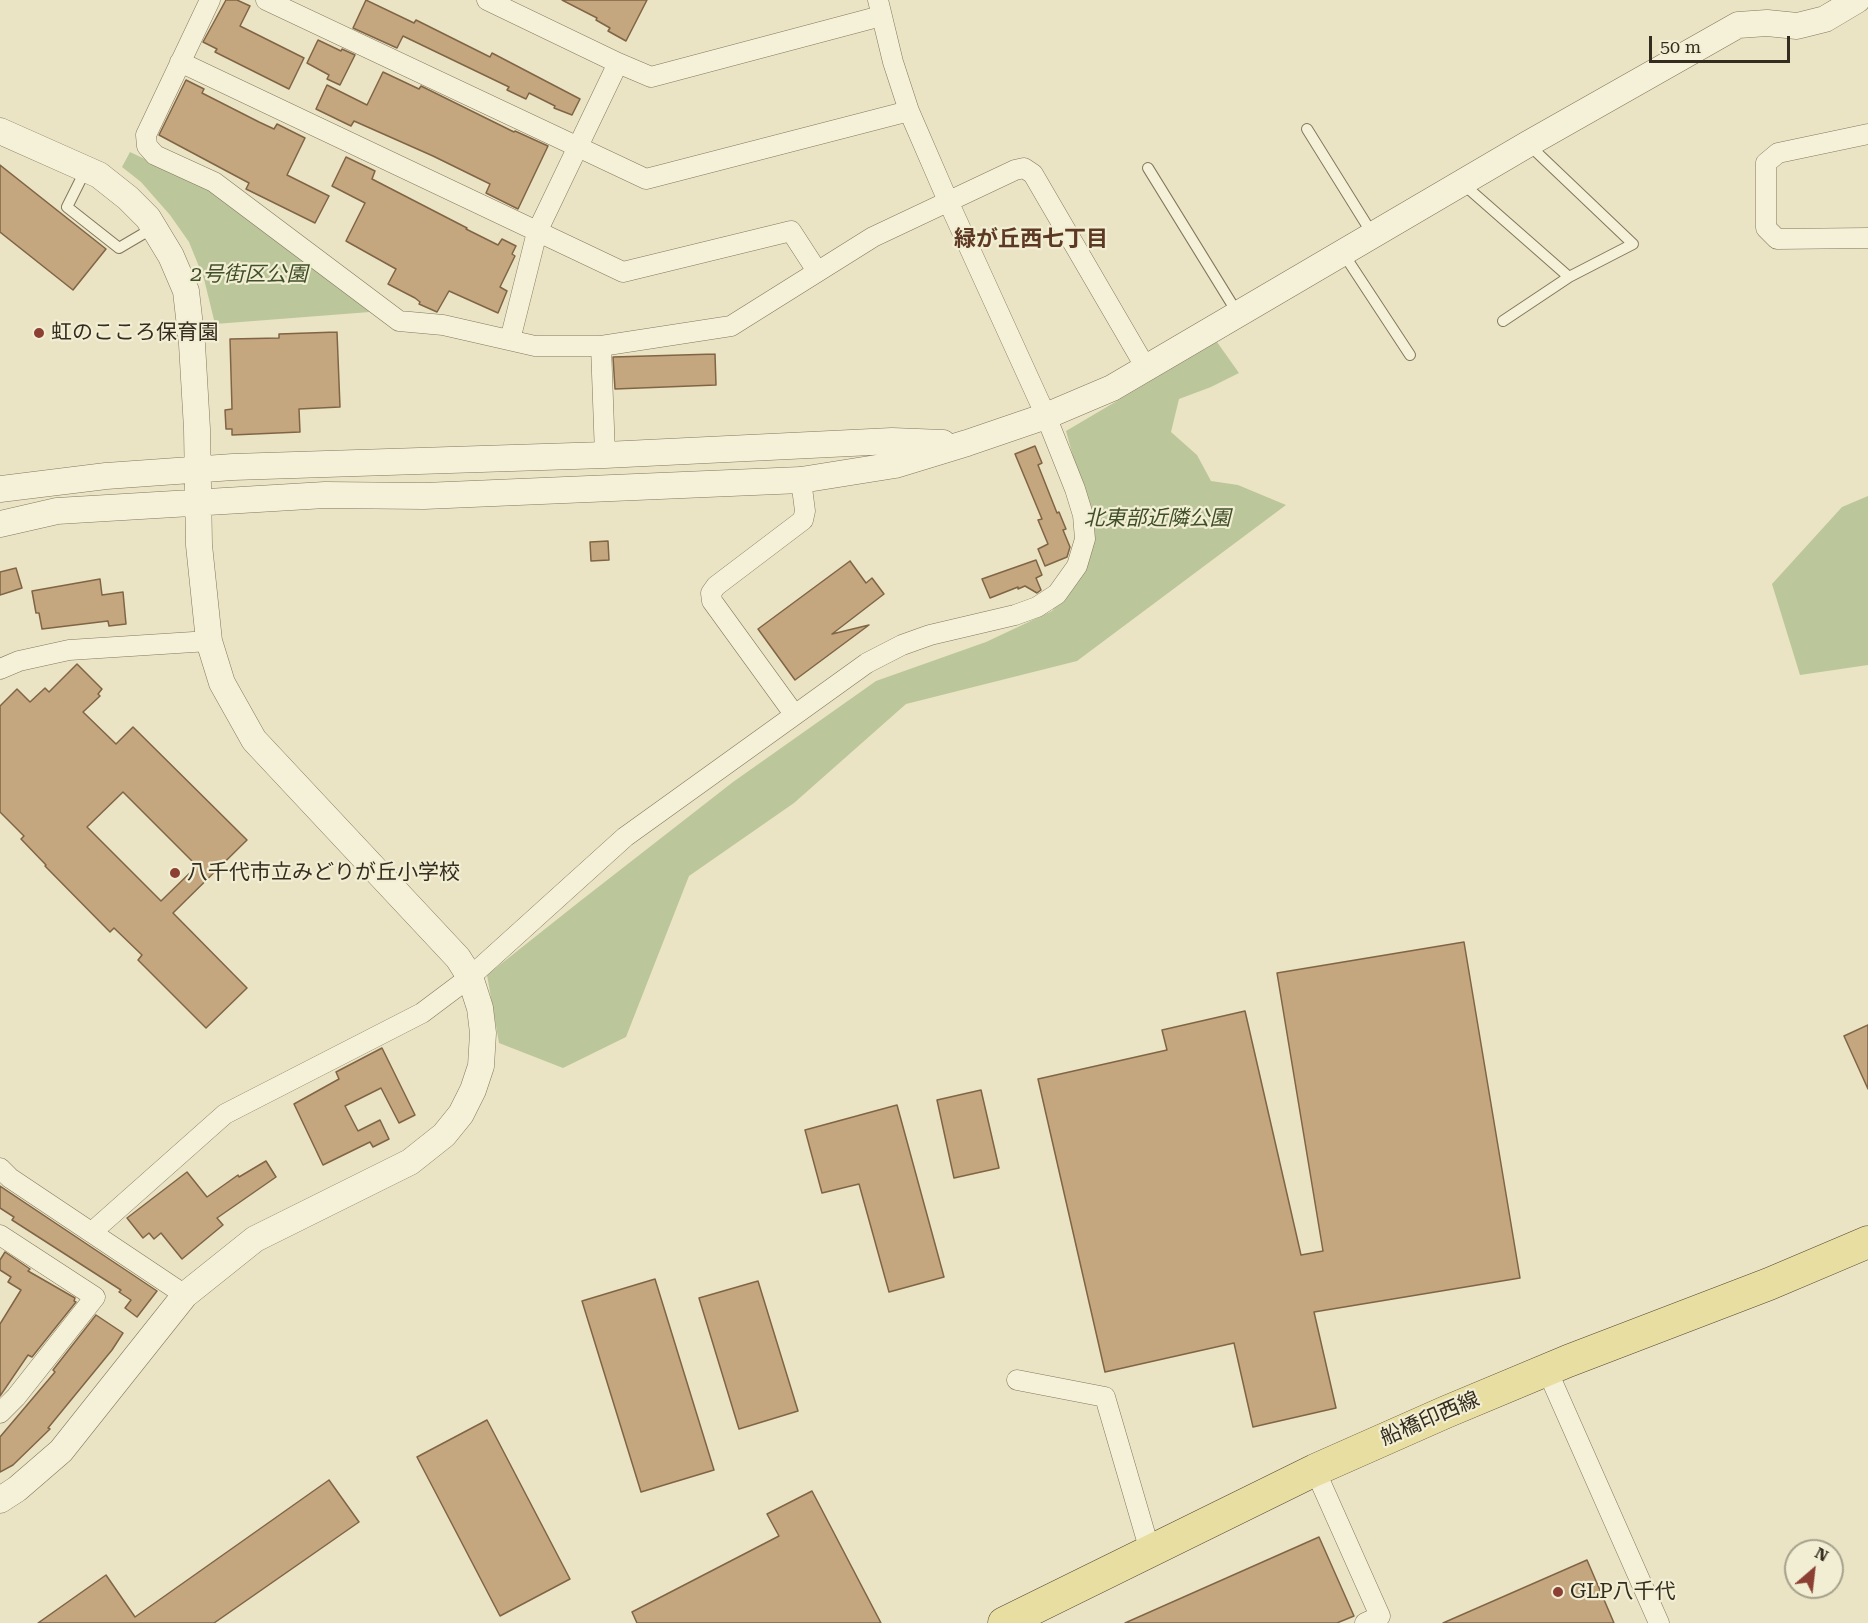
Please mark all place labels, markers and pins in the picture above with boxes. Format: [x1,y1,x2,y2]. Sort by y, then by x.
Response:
place label: 虹のこころ保育園 [51,320,219,346]
marker: 虹のこころ保育園 [32,326,46,340]
place label: 八千代市立みどりが丘小学校 [187,860,460,886]
marker: 八千代市立みどりが丘小学校 [168,866,182,880]
place label: GLP八千代 [1570,1579,1676,1605]
marker: GLP八千代 [1551,1585,1565,1599]

